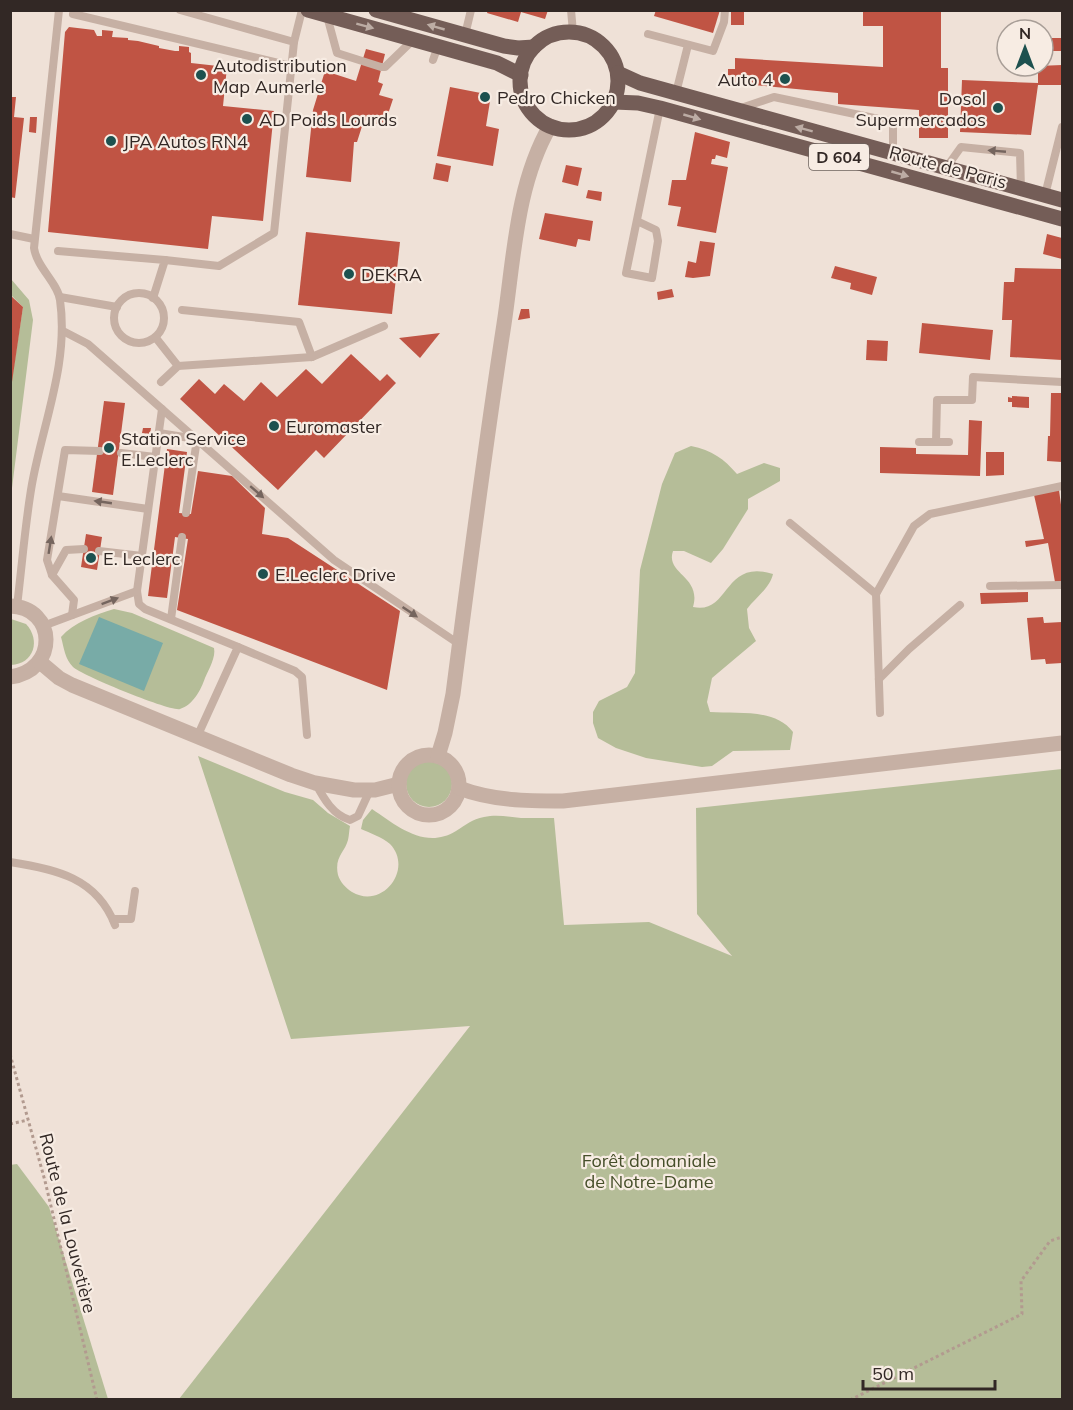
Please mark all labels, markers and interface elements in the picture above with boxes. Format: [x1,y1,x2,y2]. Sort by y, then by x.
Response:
north arrow [995,18,1055,78]
one-way arrow [355,21,374,31]
one-way arrow [427,22,445,31]
text: N [1019,23,1031,43]
place label: Autodistribution Map Aumerle [213,54,347,98]
marker: Autodistribution Map Aumerle [194,68,208,82]
place label: Auto 4 [717,68,773,91]
marker: Auto 4 [778,72,792,86]
place label: Pedro Chicken [497,86,616,109]
place label: Dosol Supermercados [856,87,986,131]
marker: Pedro Chicken [478,90,492,104]
marker: Dosol Supermercados [991,101,1005,115]
place label: AD Poids Lourds [259,108,397,131]
marker: AD Poids Lourds [240,112,254,126]
one-way arrow [683,113,701,122]
one-way arrow [795,124,813,133]
place label: JPA Autos RN4 [123,130,248,153]
marker: JPA Autos RN4 [104,134,118,148]
street label: Route de Paris [887,140,1009,194]
road number: D 604 [809,144,869,170]
one-way arrow [988,146,1007,156]
one-way arrow [891,170,909,179]
place label: DEKRA [361,263,422,286]
marker: DEKRA [342,267,356,281]
place label: Euromaster [286,415,382,438]
marker: Euromaster [267,419,281,433]
place label: Station Service E.Leclerc [121,427,246,471]
marker: Station Service E.Leclerc [102,441,116,455]
one-way arrow [249,485,264,498]
one-way arrow [93,498,112,507]
one-way arrow [45,535,54,554]
place label: E. Leclerc [103,547,180,570]
marker: E. Leclerc [84,551,98,565]
place label: E.Leclerc Drive [275,563,396,586]
marker: E.Leclerc Drive [256,567,270,581]
one-way arrow [101,596,119,605]
one-way arrow [402,606,419,617]
street label: Route de la Louvetière [34,1131,102,1315]
park label: Forêt domaniale de Notre-Dame [582,1149,716,1193]
scale bar [863,1353,995,1391]
text: 50 m [872,1362,914,1385]

